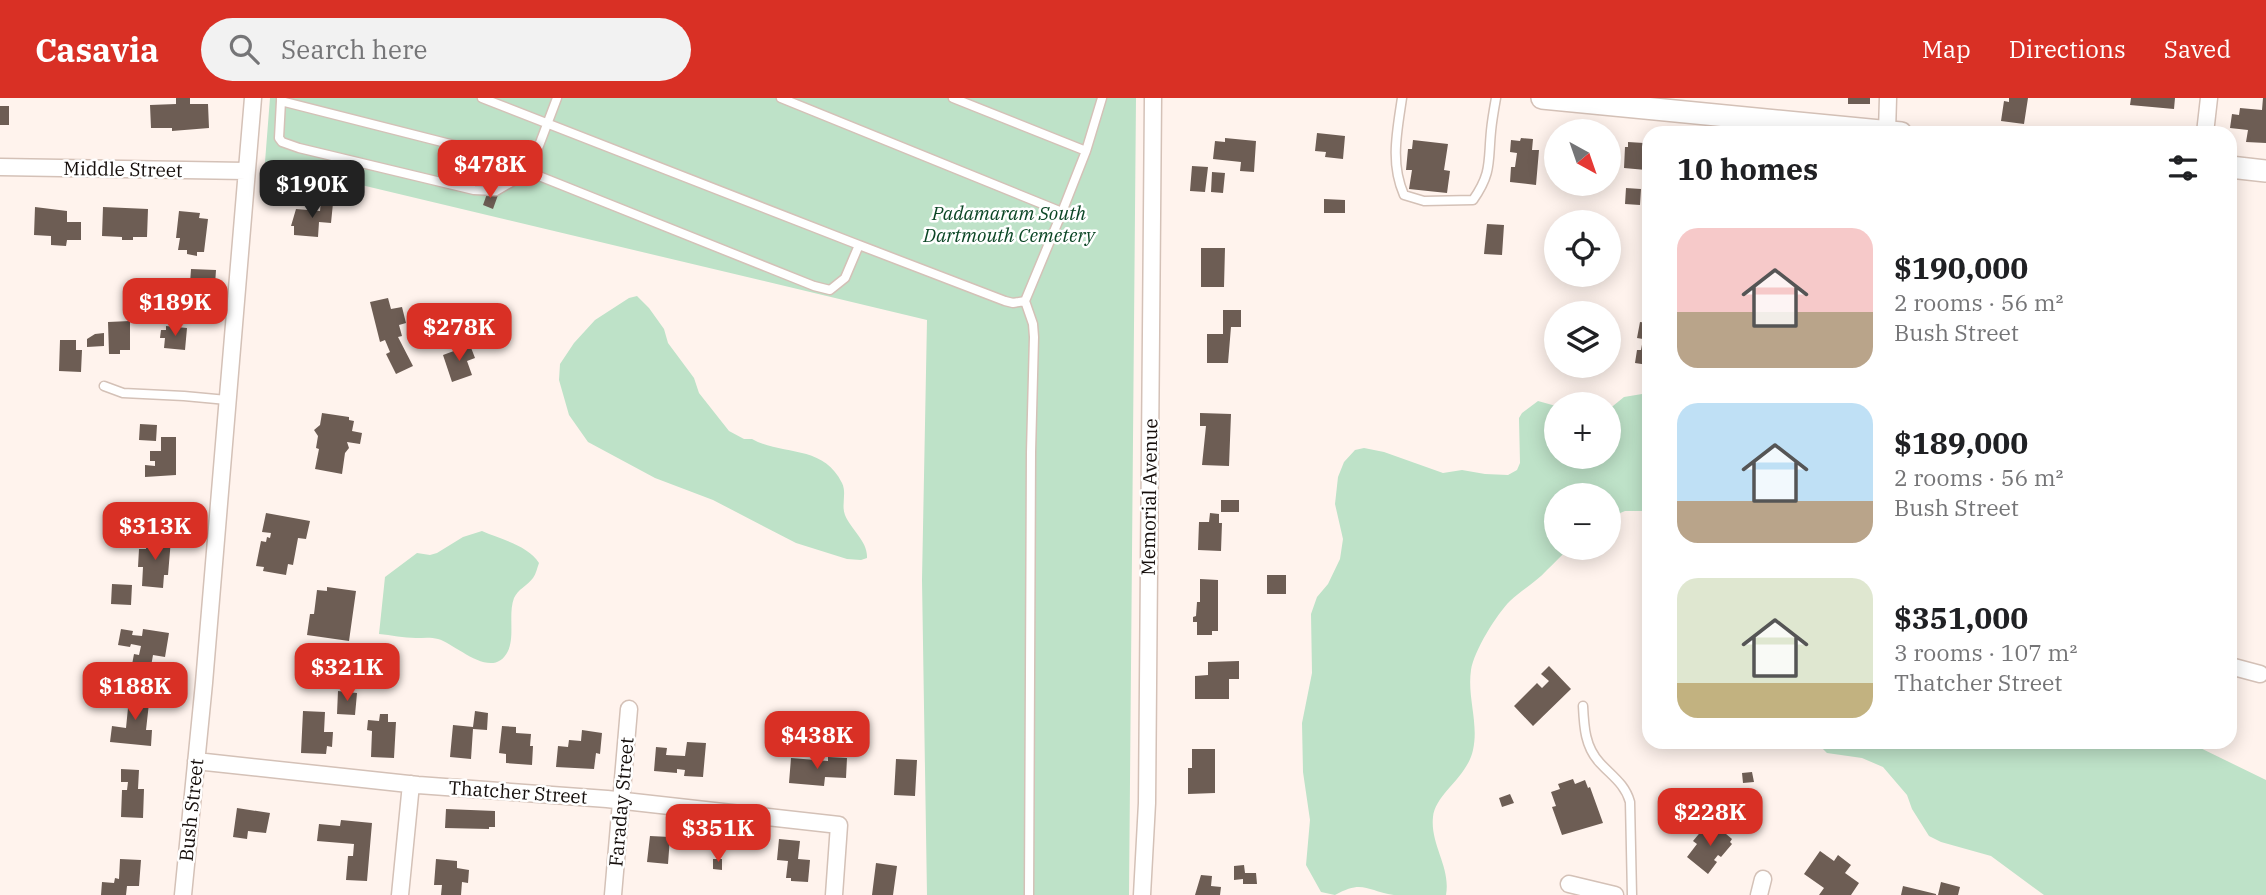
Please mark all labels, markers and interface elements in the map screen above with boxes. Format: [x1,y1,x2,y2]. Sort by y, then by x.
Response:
search box [201,18,691,81]
text: Casavia [35,28,159,71]
icon: search [225,30,263,68]
text: Search here [281,32,427,66]
text: Map [1922,33,1971,65]
text: Directions [2009,33,2126,65]
text: Saved [2164,33,2231,65]
north arrow [1544,119,1620,196]
map controls [1544,119,1621,560]
pin: $478K [441,140,539,200]
text: $478K [454,148,526,178]
text: 10 homes [1677,149,1818,188]
icon: filters [2164,149,2202,187]
street label: Middle Street [63,156,183,182]
pin: $190K [263,160,361,220]
text: $190K [276,168,348,198]
park label: Padamaram South Dartmouth Cemetery [922,201,1096,247]
button: locate [1544,210,1621,287]
text: $190,000 [1894,248,2028,287]
icon: home [1733,256,1817,340]
pin: $189K [126,278,224,338]
text: $189K [139,286,211,316]
text: 2 rooms · 56 m² [1894,287,2064,317]
button: layers [1544,301,1621,378]
pin: $278K [410,303,508,363]
text: $278K [423,311,495,341]
text: Bush Street [1894,317,2019,347]
button: + [1544,392,1621,469]
street label: Memorial Avenue [1136,418,1162,576]
text: $189,000 [1894,423,2028,462]
icon: home [1733,431,1817,515]
text: 2 rooms · 56 m² [1894,462,2064,492]
button: − [1544,483,1621,560]
text: Bush Street [1894,492,2019,522]
pin: $313K [106,503,204,562]
text: $313K [119,510,191,540]
text: $351,000 [1894,598,2028,637]
icon: home [1733,606,1817,690]
text: 3 rooms · 107 m² [1894,637,2077,667]
pin: $321K [298,644,396,703]
text: $321K [311,651,383,681]
pin: $188K [86,662,184,722]
text: Thatcher Street [1894,667,2062,697]
text: $188K [99,670,171,700]
pin: $438K [768,712,866,771]
text: $438K [781,719,853,749]
street label: Faraday Street [603,736,639,868]
street label: Bush Street [174,757,208,863]
street label: Thatcher Street [448,775,589,809]
pin: $228K [1661,788,1759,848]
text: $228K [1674,796,1746,826]
pin: $351K [669,804,767,864]
text: $351K [682,812,754,842]

